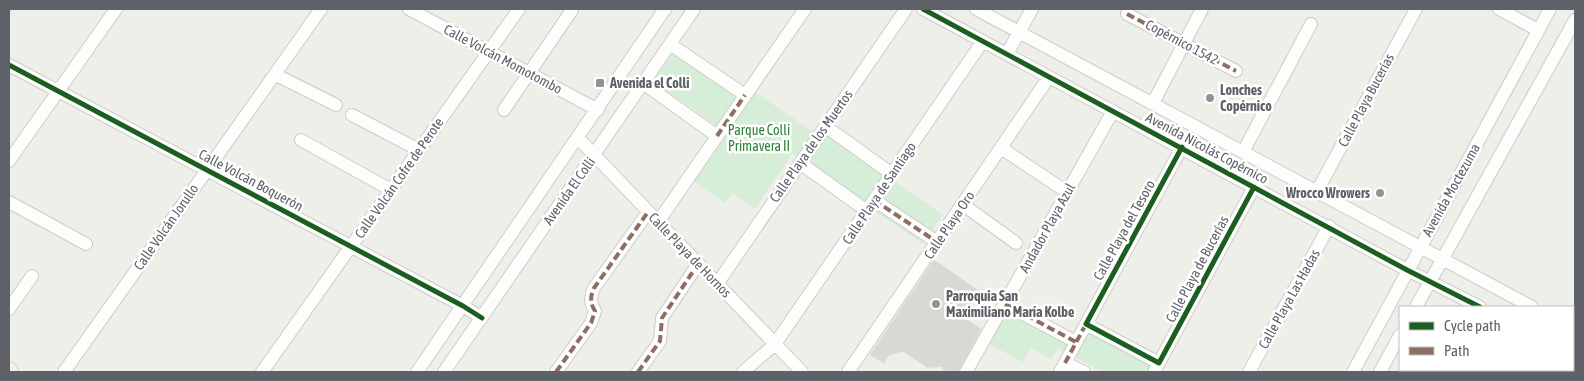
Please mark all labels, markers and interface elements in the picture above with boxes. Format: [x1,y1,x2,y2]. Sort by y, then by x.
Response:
street label: Copérnico 1542 [1143,16,1221,68]
street label: Calle Volcán Momotombo [441,21,565,97]
street label: Calle Playa Bucerías [1335,51,1397,149]
place label: Avenida el Colli [609,75,689,91]
marker: Avenida el Colli [594,77,606,89]
place label: Lonches Copérnico [1220,82,1272,114]
street label: Calle Playa de los Muertos [766,87,856,205]
marker: Lonches Copérnico [1204,92,1216,104]
street label: Avenida Nicolás Copérnico [1143,109,1271,187]
street label: Calle Volcán Cofre de Perote [351,115,447,241]
park label: Parque Colli Primavera II [728,122,790,154]
street label: Calle Playa de Santiago [839,139,919,247]
street label: Avenida Moctezuma [1419,141,1483,239]
street label: Calle Volcán Boquerón [196,146,306,214]
street label: Avenida El Colli [540,154,598,228]
street label: Calle Playa del Tesoro [1090,177,1158,283]
street label: Andador Playa Azul [1016,180,1078,275]
street label: Calle Volcán Jorullo [130,181,202,273]
place label: Wrocco Wrowers [1285,185,1370,201]
marker: Wrocco Wrowers [1374,187,1386,199]
street label: Calle Playa Oro [920,188,978,262]
street label: Calle Playa de Hornos [645,209,735,301]
street label: Calle Playa de Bucerías [1162,213,1232,325]
street label: Calle Playa Las Hadas [1255,247,1323,351]
place label: Parroquia San Maximiliano María Kolbe [946,288,1074,320]
marker: Parroquia San Maximiliano María Kolbe [930,298,942,310]
legend [1399,306,1574,371]
text: Cycle path [1444,317,1501,334]
text: Path [1444,342,1470,359]

